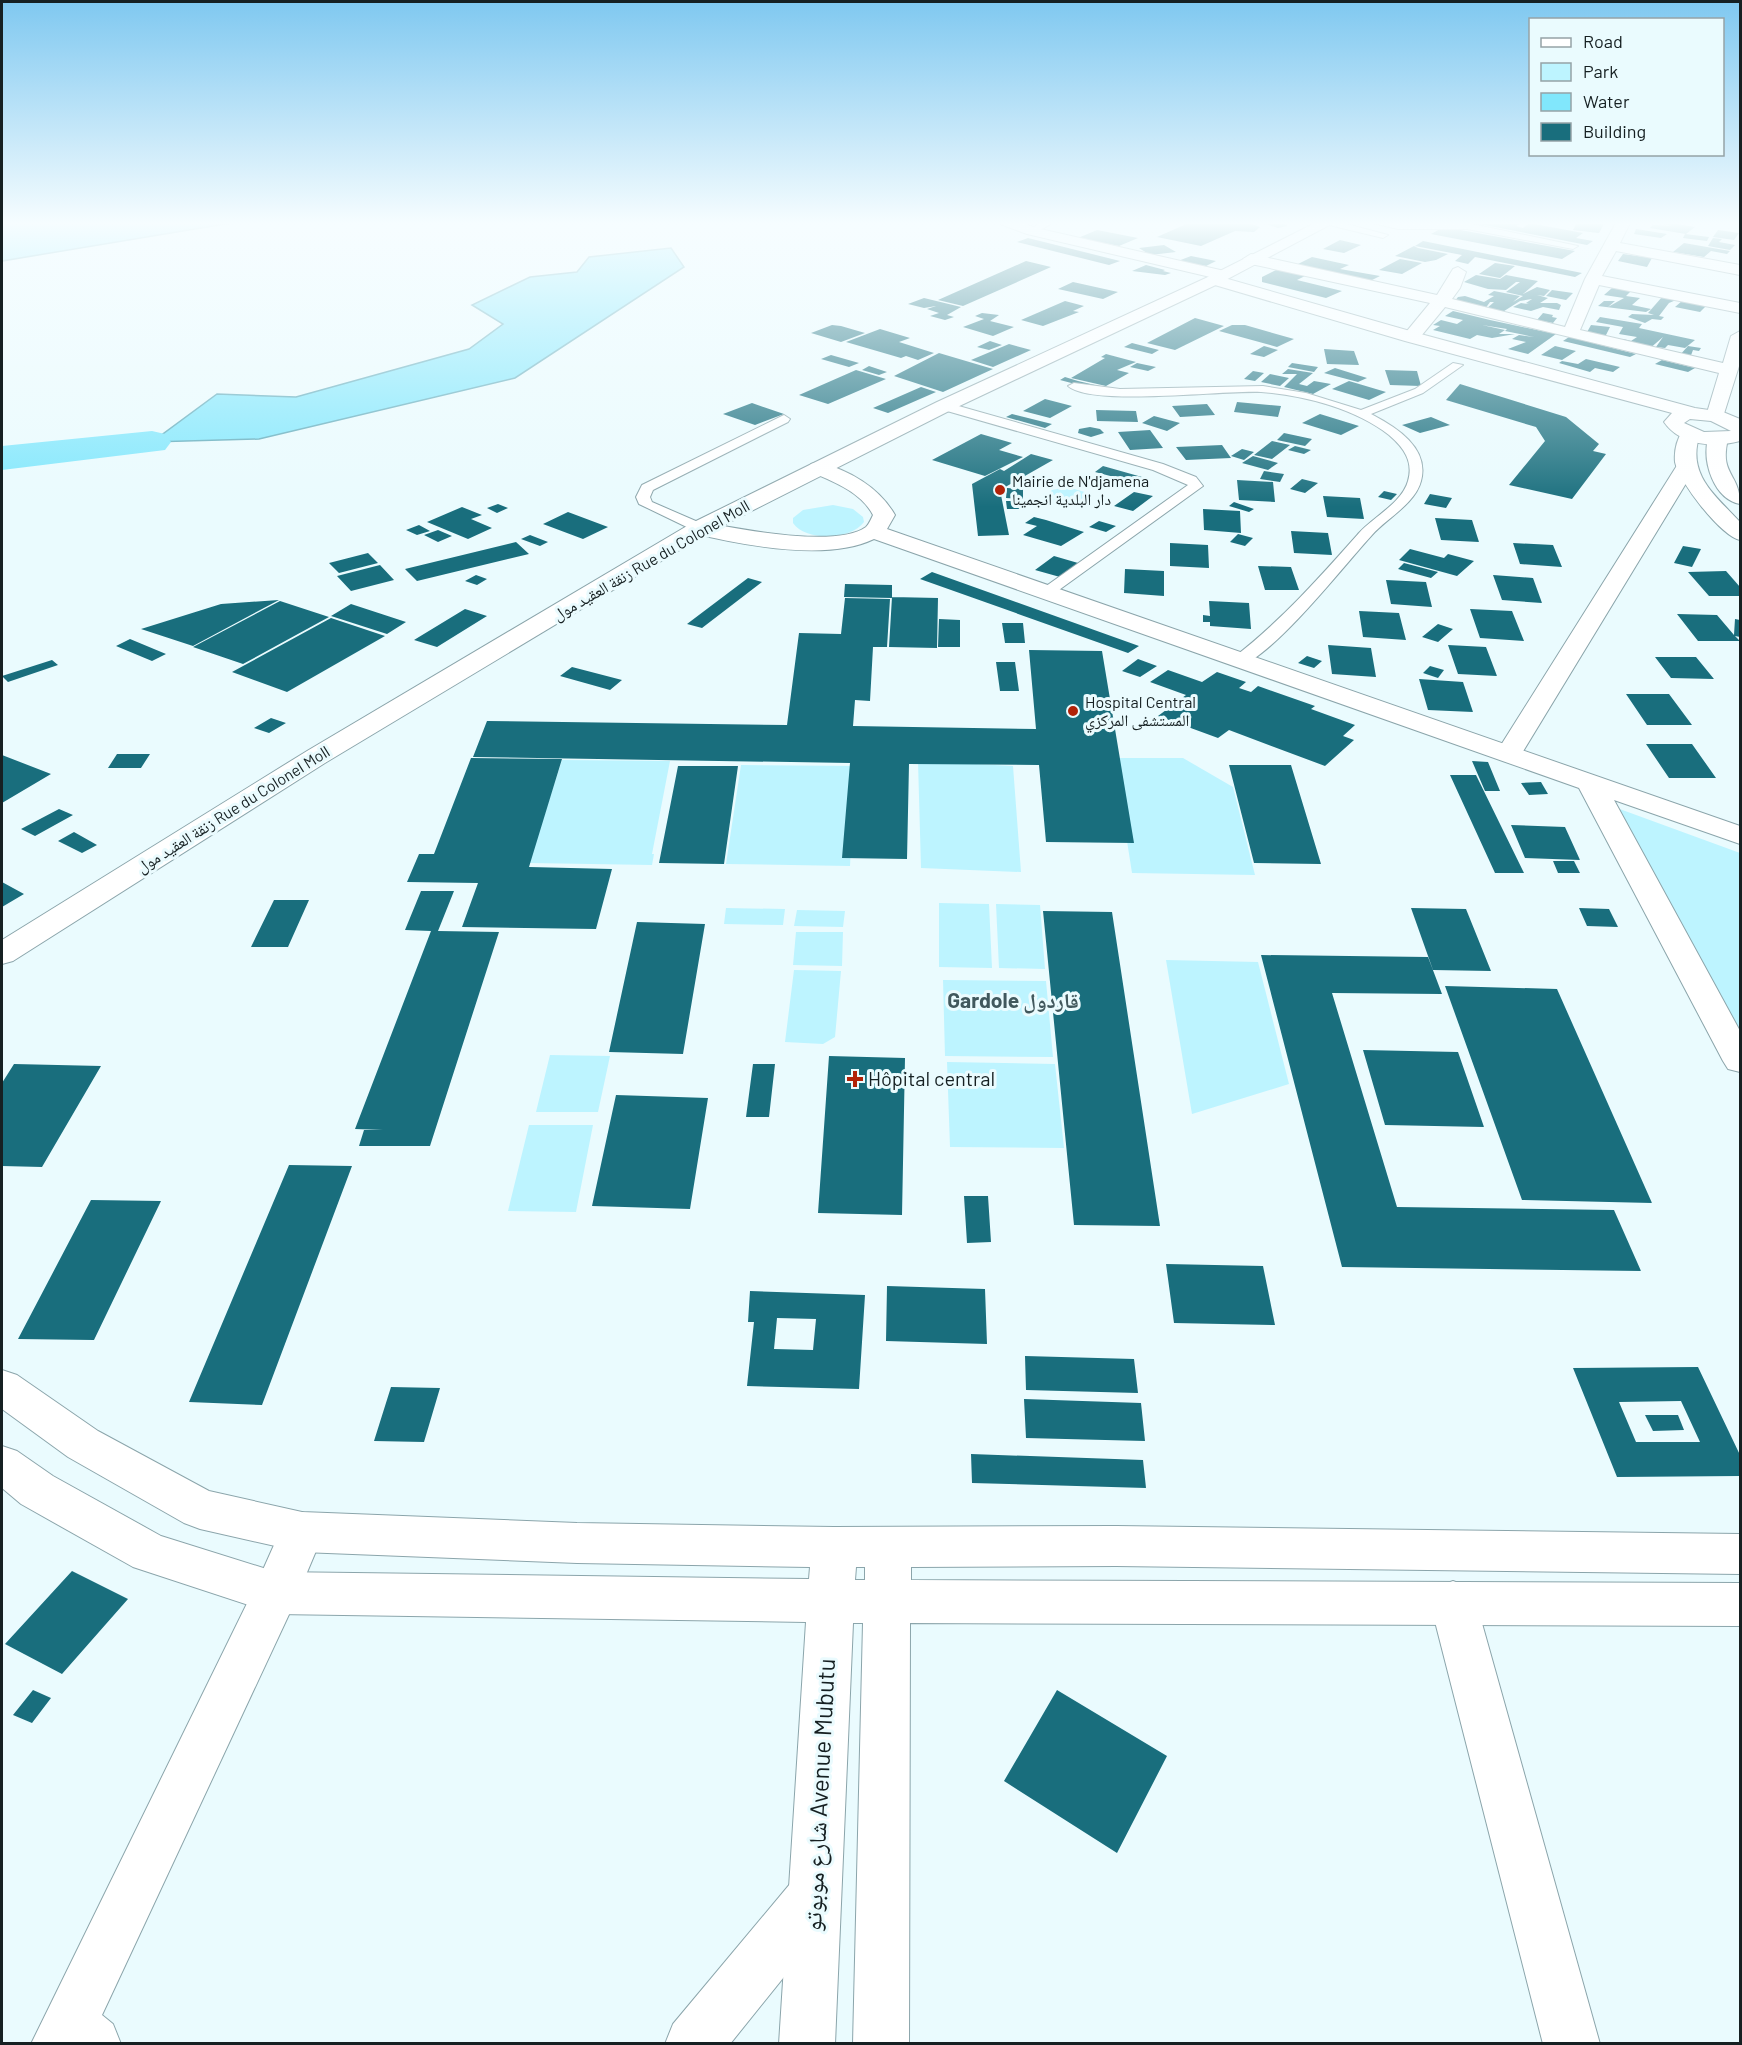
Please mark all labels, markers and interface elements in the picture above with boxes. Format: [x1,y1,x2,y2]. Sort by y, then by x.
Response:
legend [1529,18,1724,156]
text: Road [1583,30,1623,52]
text: Park [1583,60,1618,82]
text: Water [1583,90,1630,112]
text: Building [1583,120,1646,142]
place label: Mairie de N'djamena دار البلدية انجمينا [1012,471,1149,509]
marker: Mairie de N'djamena دار البلدية انجمينا [993,483,1007,497]
street label: زنقة العقيد مول Rue du Colonel Moll [549,495,754,626]
place label: Hospital Central المستشفى المركزي [1085,692,1196,733]
marker: Hospital Central المستشفى المركزي [1066,704,1080,718]
street label: زنقة العقيد مول Rue du Colonel Moll [133,741,334,878]
district label: Gardole قاردول [947,987,1079,1014]
place label: Hôpital central [868,1066,995,1090]
marker: Hôpital central [846,1070,864,1088]
street label: شارع موبوتو Avenue Mubutu [797,1658,842,1932]

